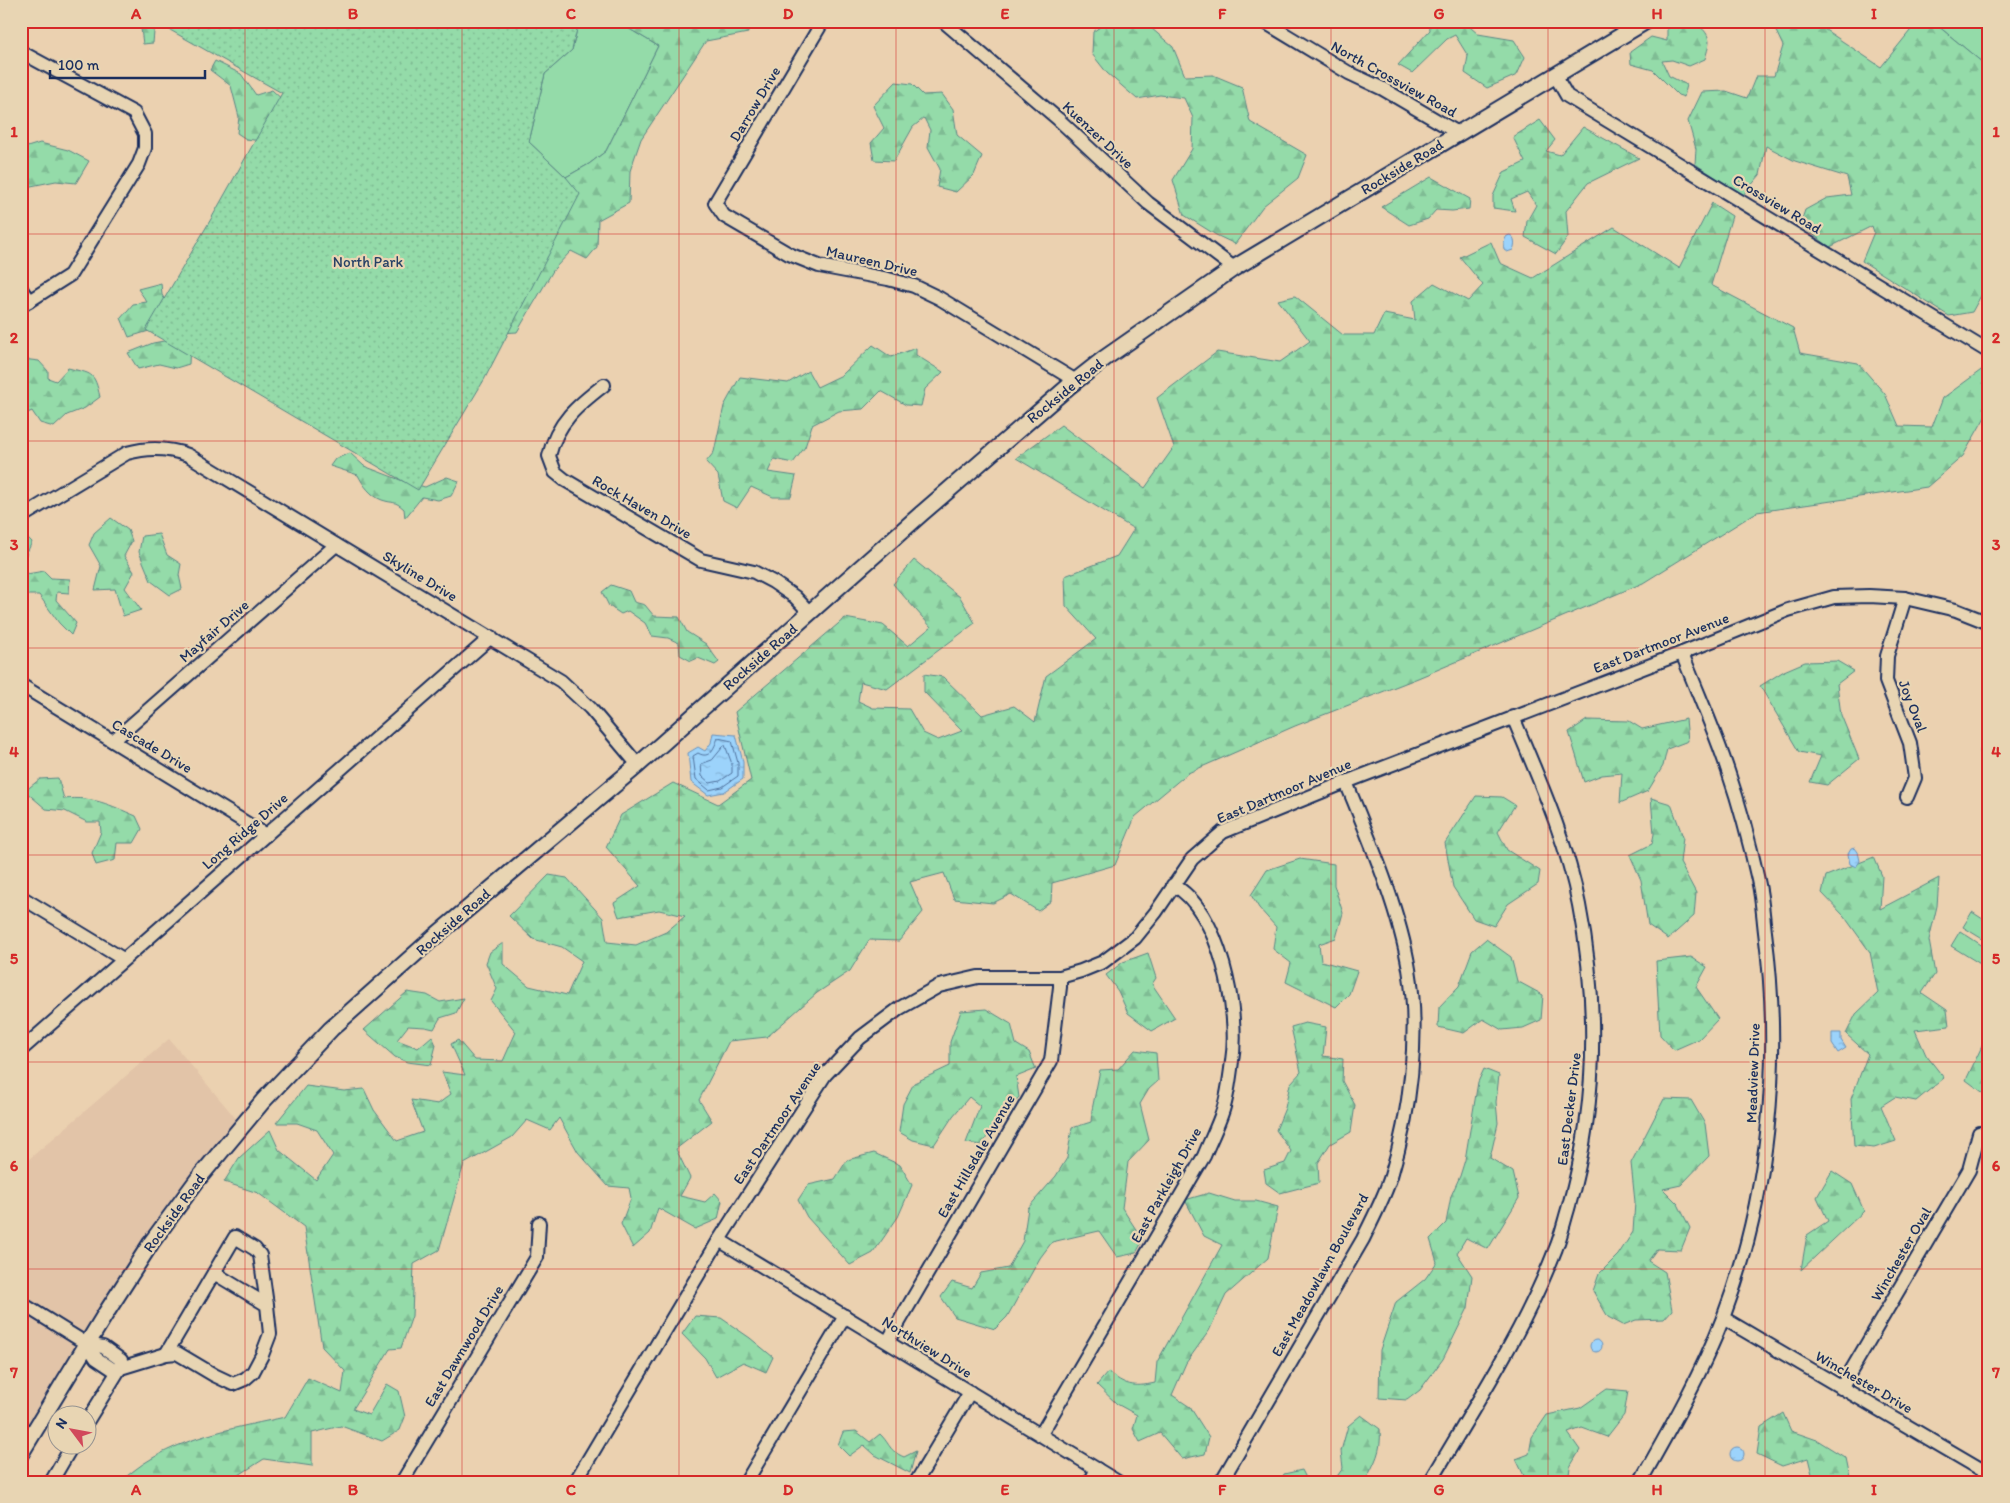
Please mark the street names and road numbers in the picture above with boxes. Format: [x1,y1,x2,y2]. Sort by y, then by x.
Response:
street label: North Crossview Road [1328,37,1460,121]
street label: Darrow Drive [726,63,784,145]
street label: Kuenzer Drive [1059,98,1137,172]
street label: Rockside Road [1358,135,1446,199]
street label: Crossview Road [1729,170,1825,238]
street label: Maureen Drive [824,242,920,280]
street label: Rockside Road [1023,355,1107,427]
street label: Rock Haven Drive [589,471,695,543]
street label: Skyline Drive [379,547,461,605]
street label: Mayfair Drive [175,596,253,666]
street label: East Dartmoor Avenue [1590,609,1732,677]
street label: Rockside Road [719,620,801,694]
street label: Joy Oval [1895,677,1931,735]
street label: Cascade Drive [108,715,196,777]
street label: East Dartmoor Avenue [1214,755,1354,827]
street label: Long Ridge Drive [198,789,292,873]
street label: Rockside Road [412,885,494,959]
street label: Meadview Drive [1742,1023,1764,1123]
street label: East Decker Drive [1553,1051,1585,1167]
street label: East Dartmoor Avenue [729,1058,825,1188]
street label: East Hillsdale Avenue [933,1091,1019,1221]
street label: East Parkleigh Drive [1127,1124,1205,1246]
street label: Rockside Road [139,1170,209,1256]
street label: East Meadowlawn Boulevard [1268,1190,1372,1360]
street label: Winchester Oval [1867,1203,1936,1304]
street label: East Dawnwood Drive [421,1282,507,1410]
street label: Northview Drive [879,1312,975,1382]
street label: Winchester Drive [1812,1347,1916,1417]

